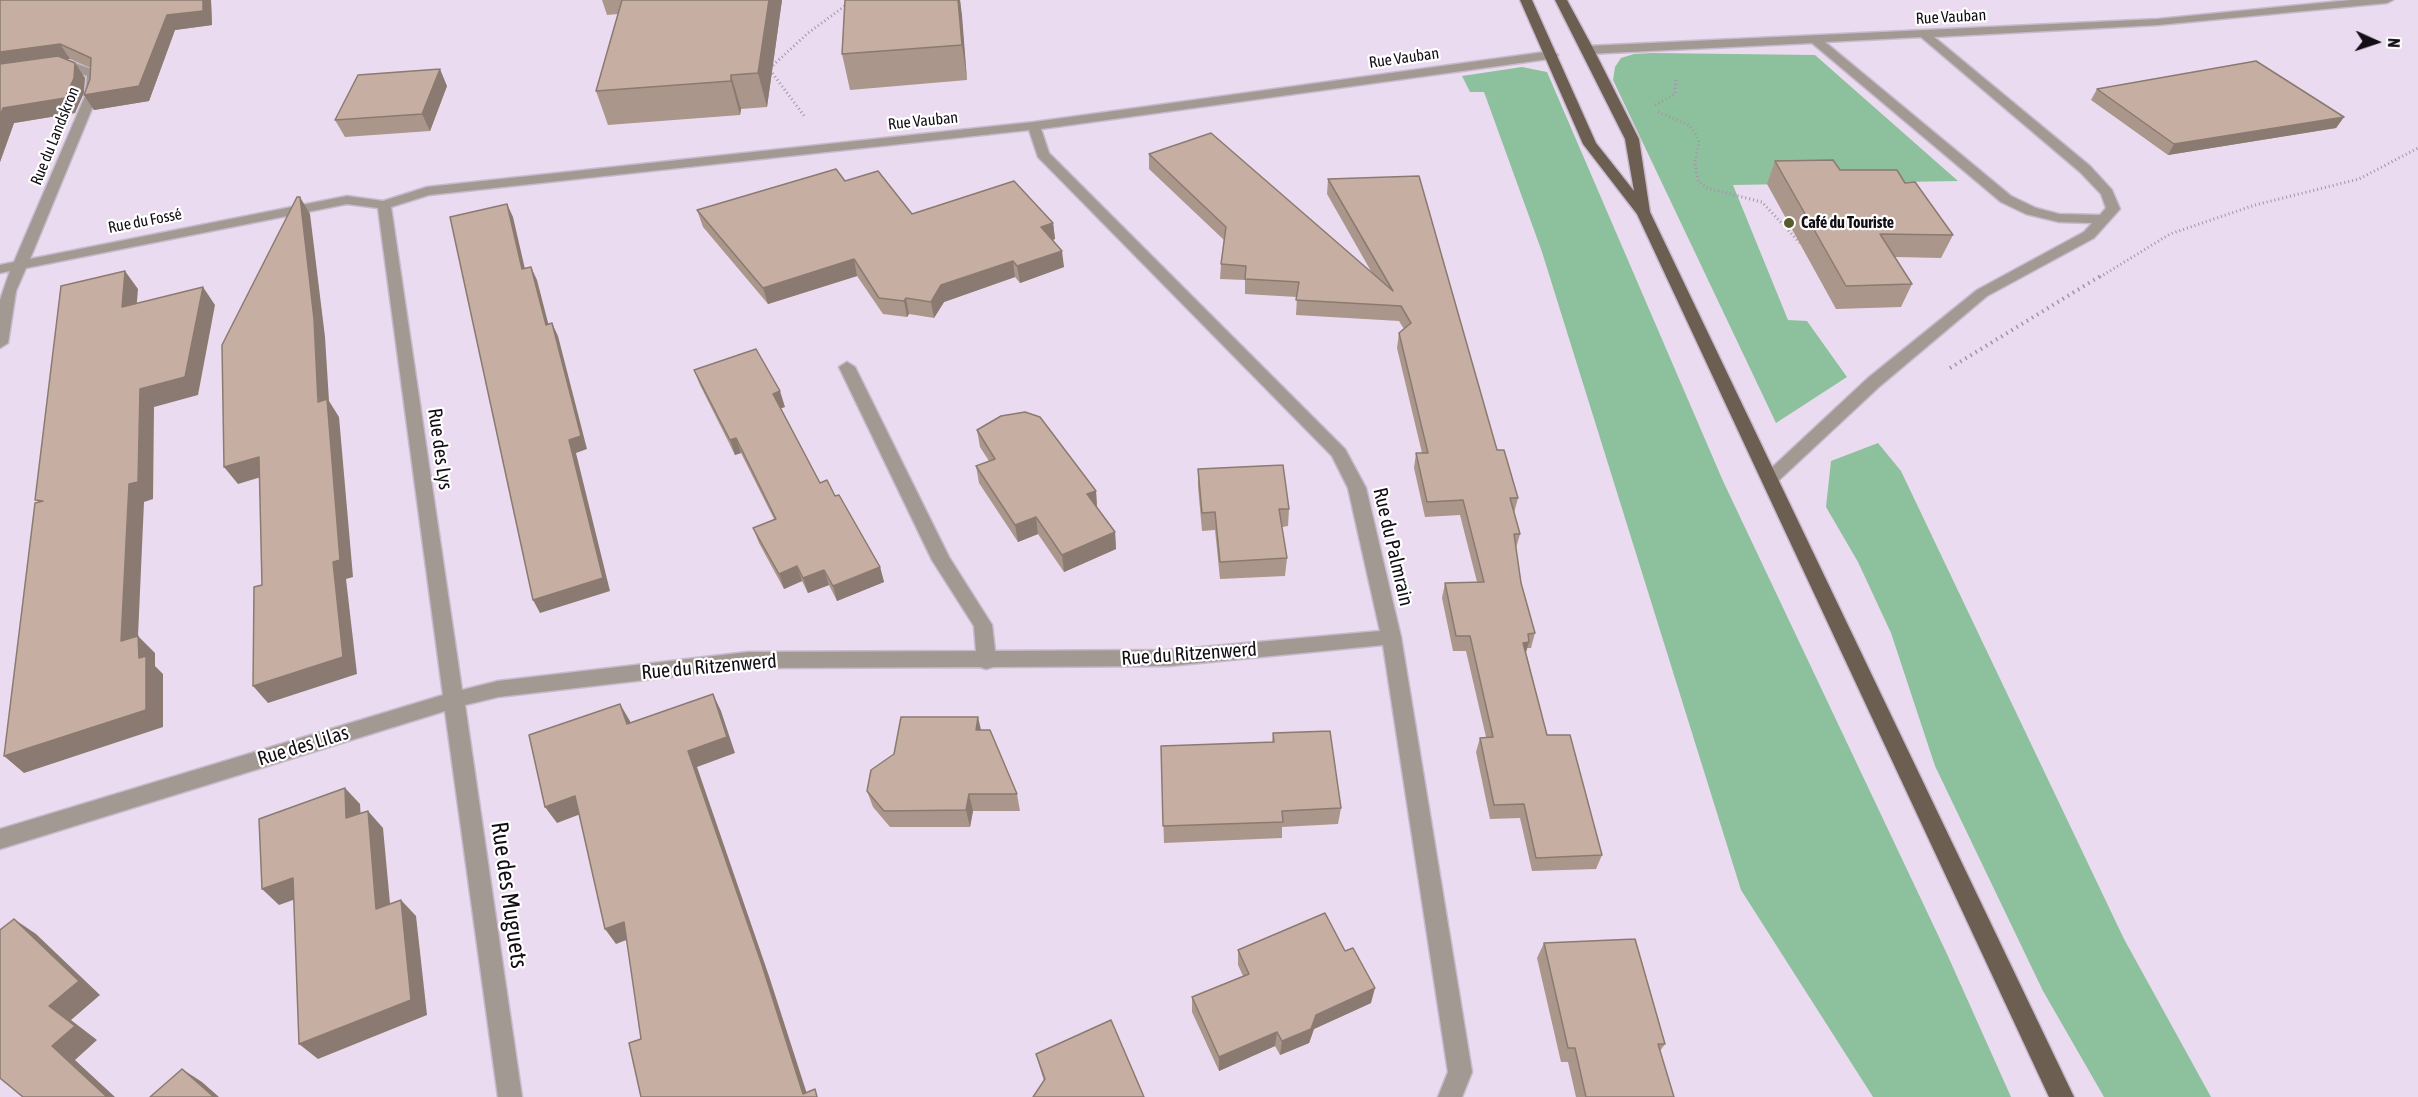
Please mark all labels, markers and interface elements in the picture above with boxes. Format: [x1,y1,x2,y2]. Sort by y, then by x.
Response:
street label: Rue Vauban [1915,6,1987,28]
north arrow [2346,12,2406,72]
text: N [2385,38,2403,48]
street label: Rue Vauban [1368,44,1440,72]
street label: Rue du Landskron [27,84,83,188]
street label: Rue Vauban [887,108,959,134]
street label: Rue du Fossé [106,204,184,238]
place label: Café du Touriste [1801,213,1894,233]
marker: Café du Touriste [1782,216,1796,230]
street label: Rue des Lys [422,407,458,491]
street label: Rue du Palmrain [1368,485,1418,609]
street label: Rue du Ritzenwerd [1120,637,1258,671]
street label: Rue du Ritzenwerd [640,649,778,685]
street label: Rue des Lilas [255,721,351,771]
street label: Rue des Muguets [484,820,534,970]

